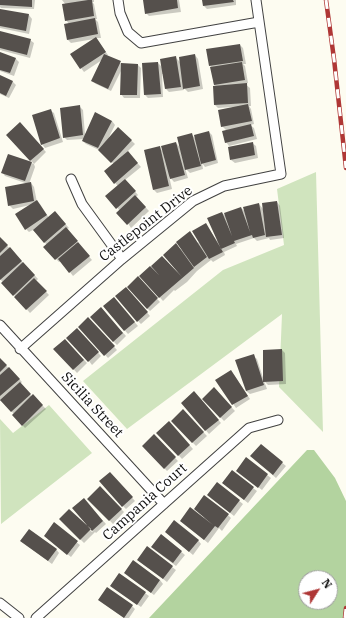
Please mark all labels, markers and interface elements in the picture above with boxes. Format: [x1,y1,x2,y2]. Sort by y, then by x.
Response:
street label: Castlepoint Drive [96,182,196,266]
street label: Sicilia Street [58,369,126,441]
street label: Campania Court [99,460,191,544]
north arrow [298,570,338,610]
text: N [319,576,335,591]

